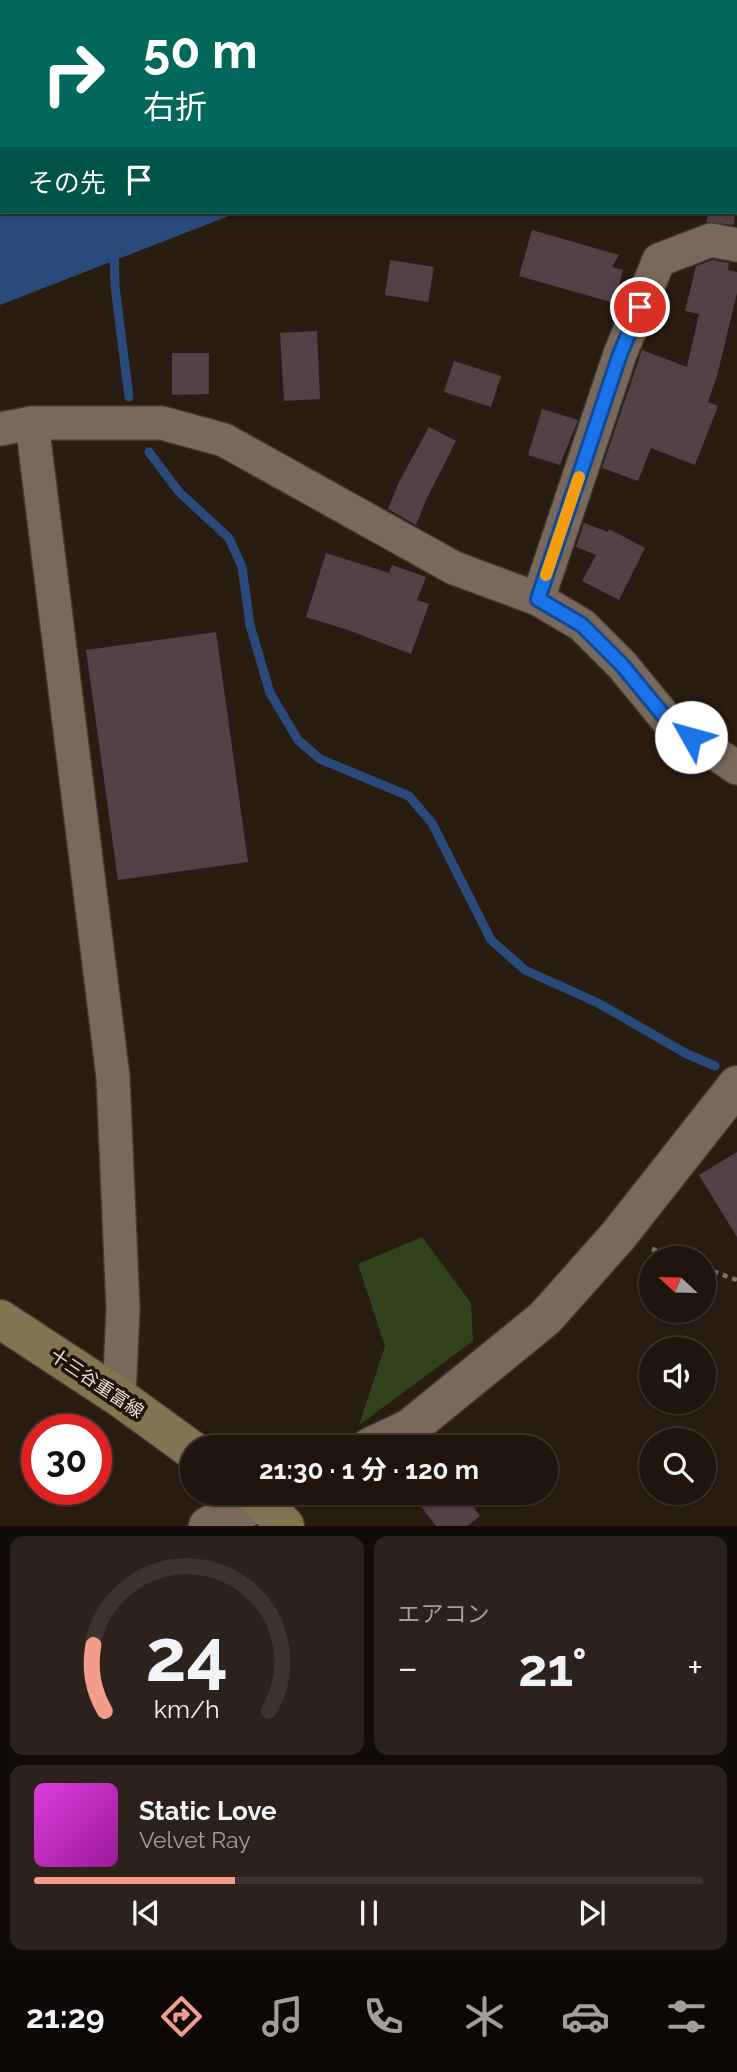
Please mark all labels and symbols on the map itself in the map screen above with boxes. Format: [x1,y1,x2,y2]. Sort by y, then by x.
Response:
pin [610,277,670,337]
position arrow [654,700,728,774]
north arrow [639,1246,716,1323]
street label: 十三谷重富線 [46,1344,148,1422]
speed limit sign: 30 [21,1414,112,1505]

